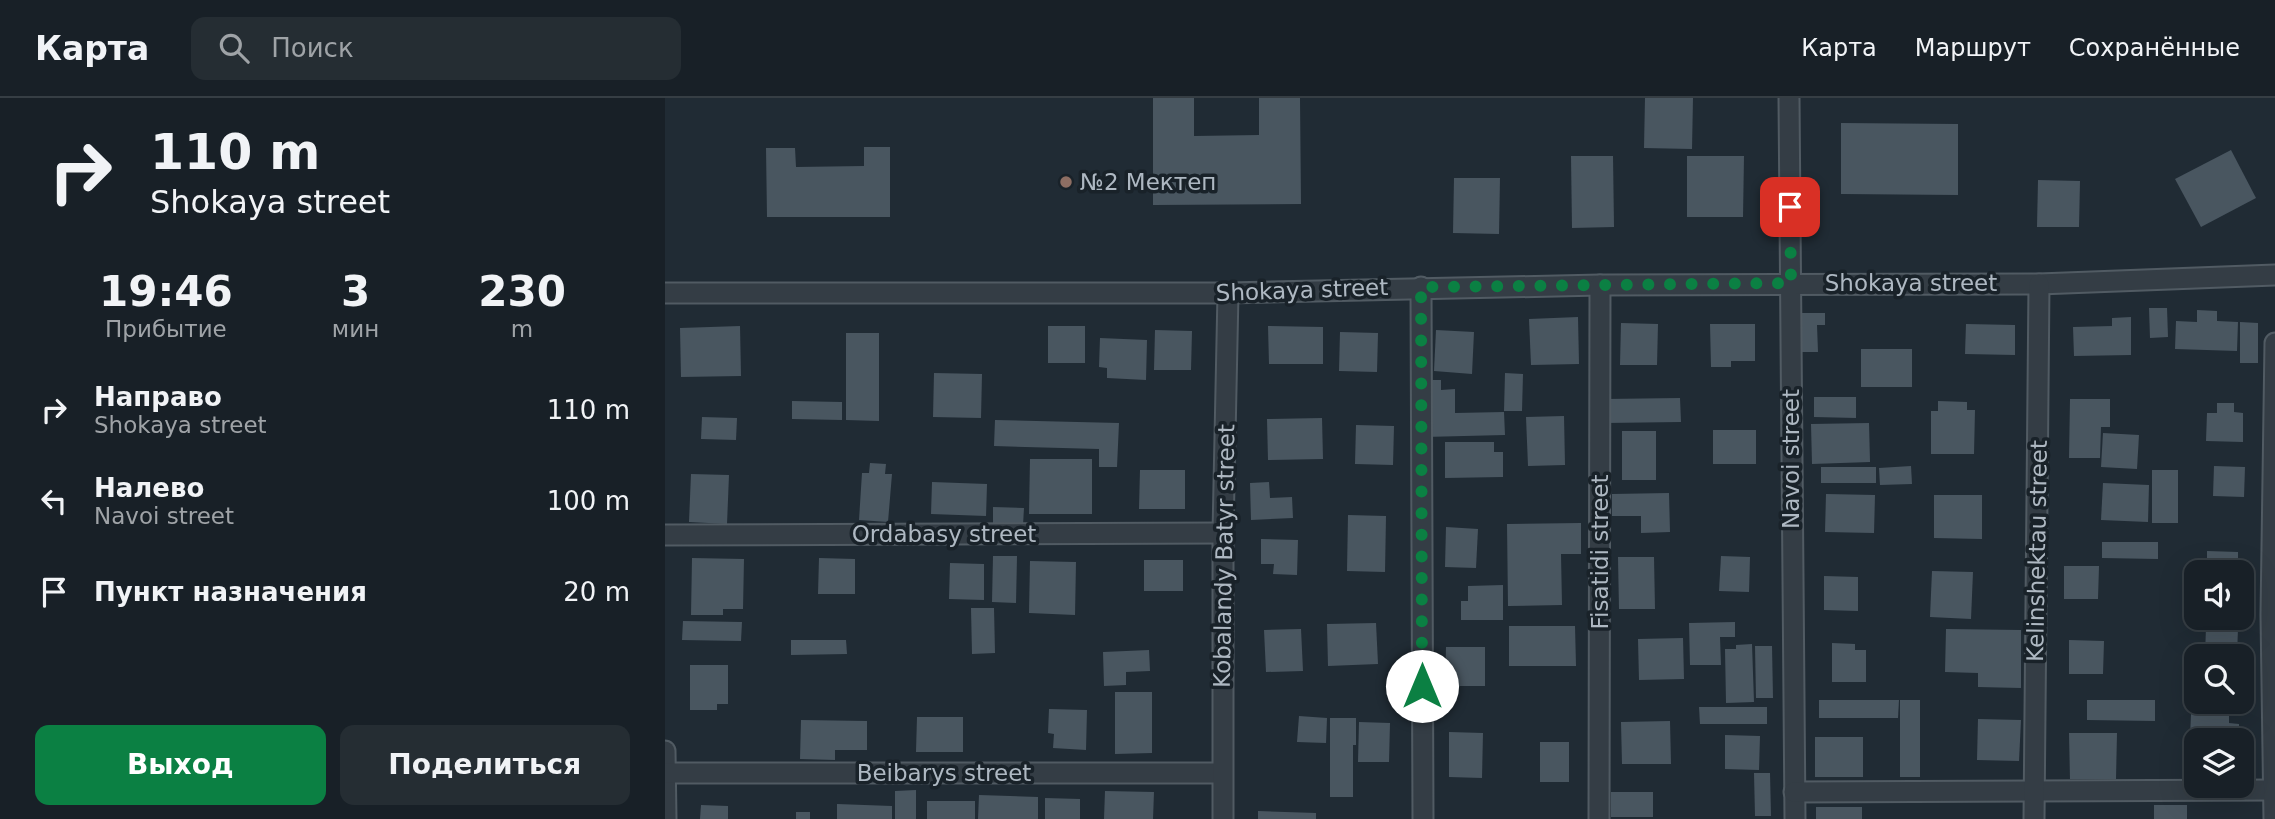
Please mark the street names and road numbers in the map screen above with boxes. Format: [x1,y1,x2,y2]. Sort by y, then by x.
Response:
street label: Shokaya street [1825,270,1997,296]
street label: Shokaya street [1215,274,1389,306]
street label: Navoi street [1778,389,1804,529]
street label: Kobalandy Batyr street [1209,424,1239,688]
street label: Kelinshektau street [2022,440,2052,662]
street label: Fisatidi street [1587,474,1613,630]
street label: Ordabasy street [852,521,1036,547]
street label: Beibarys street [857,760,1031,786]

